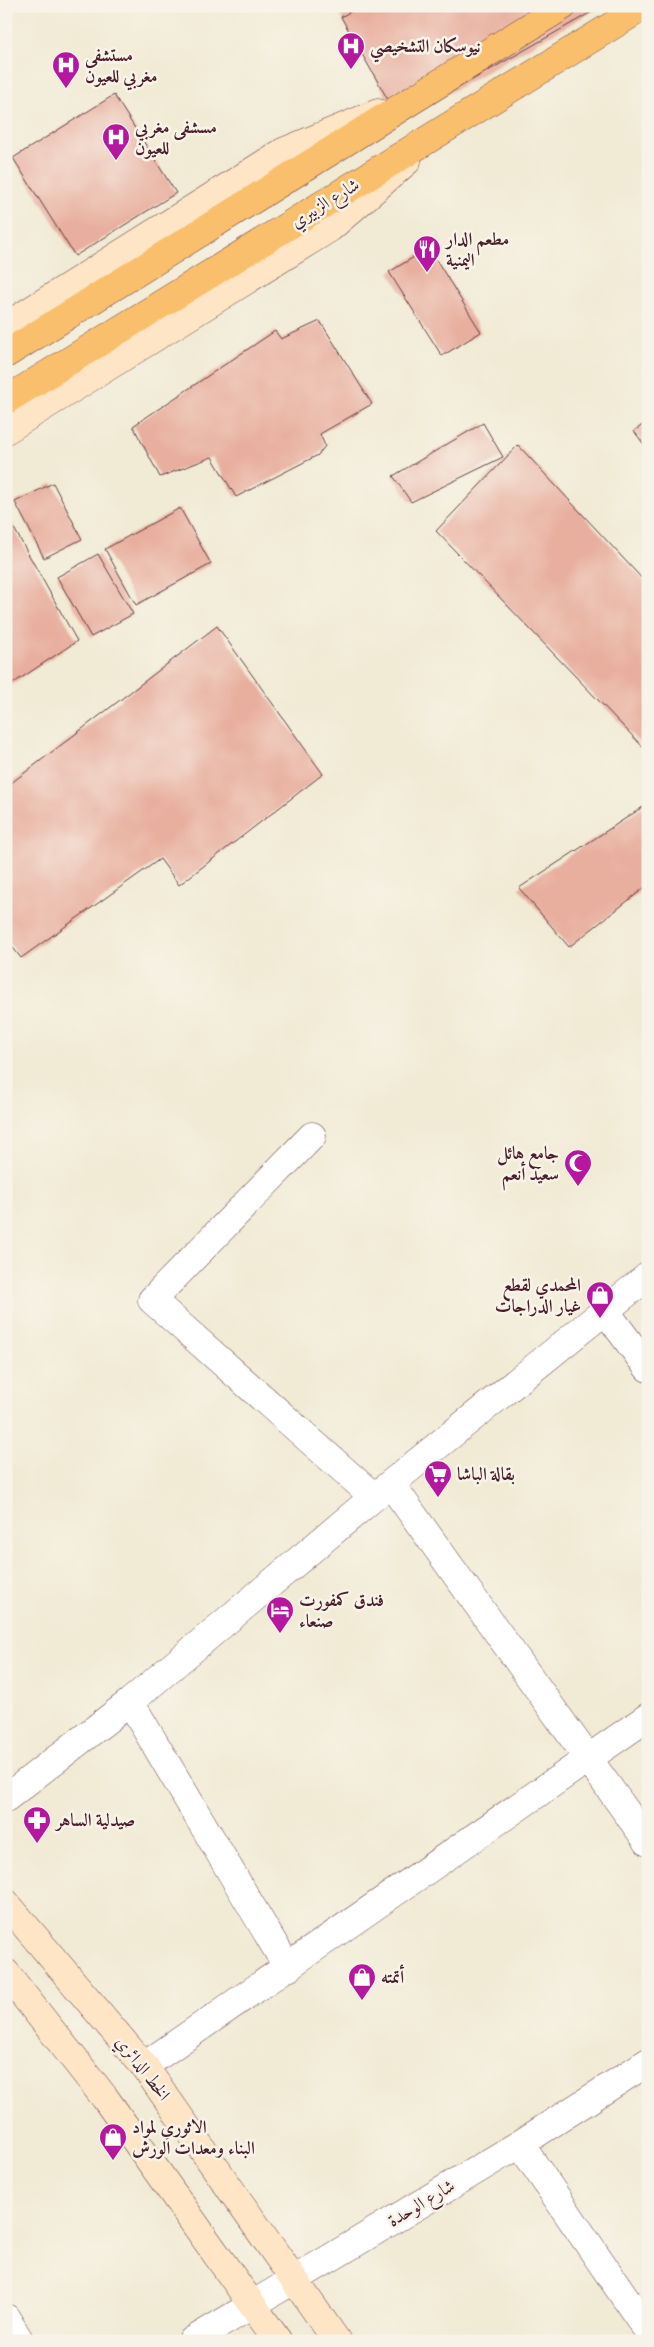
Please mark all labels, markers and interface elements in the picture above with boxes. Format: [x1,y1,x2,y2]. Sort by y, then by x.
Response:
hospital icon: نيوسكان التشخيصي [336,31,366,70]
place label: نيوسكان التشخيصي [370,36,481,63]
place label: مستشفى مغربي للعيون [84,45,158,91]
hospital icon: مستشفى مغربي للعيون [51,50,81,89]
place label: مسشفى مغربي للعيون [134,117,217,161]
hospital icon: مسشفى مغربي للعيون [101,122,131,161]
street label: شارع الزبيري [287,174,366,236]
place label: مطعم الدار اليمنية [444,229,509,273]
restaurant icon: مطعم الدار اليمنية [412,234,442,273]
place label: جامع هائل سعيد أنعم [497,1143,559,1191]
mosque icon: جامع هائل سعيد أنعم [563,1148,593,1187]
place label: المحمدي لقطع غيار الدراجات [495,1275,581,1319]
shop icon: المحمدي لقطع غيار الدراجات [585,1280,615,1319]
supermarket icon: بقالة الباشا [423,1459,453,1498]
place label: بقالة الباشا [457,1464,515,1487]
place label: فندق كمفورت صنعاء [299,1590,384,1634]
hotel icon: فندق كمفورت صنعاء [265,1595,295,1634]
pharmacy icon: صيدلية الساهر [22,1805,52,1844]
place label: صيدلية الساهر [54,1810,135,1833]
shop icon: أتمته [347,1962,377,2001]
place label: أتمته [381,1964,405,1990]
street label: الخط الدائري [108,2032,174,2107]
place label: الاثوري لمواد البناء ومعدات الورش [132,2117,255,2161]
shop icon: الاثوري لمواد البناء ومعدات الورش [98,2122,128,2161]
street label: شارع الوحدة [384,2175,461,2235]

